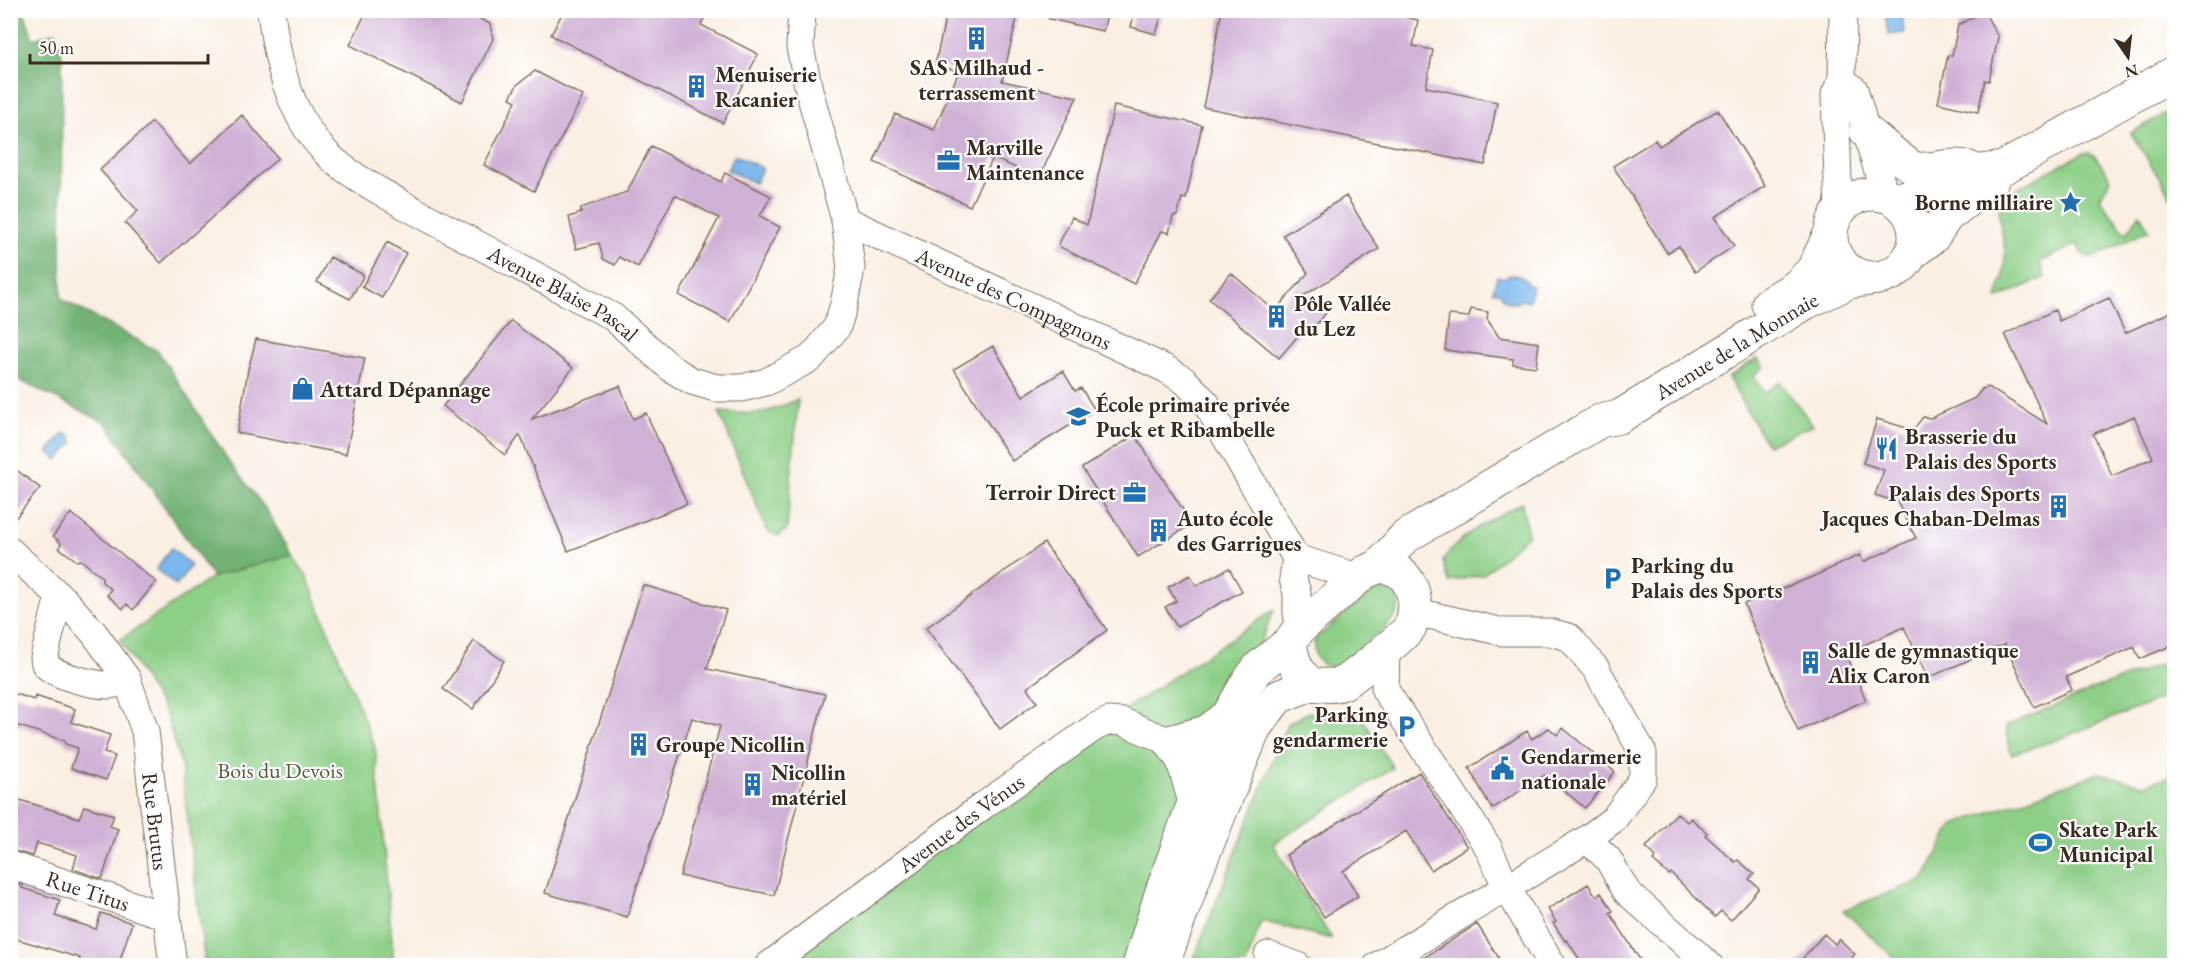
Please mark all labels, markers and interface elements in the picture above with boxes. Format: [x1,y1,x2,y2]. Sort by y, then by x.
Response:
building icon: SAS Milhaud - terrassement [964,25,990,51]
scale bar [30,27,208,65]
north arrow [2098,27,2158,87]
text: 50 m [39,36,74,59]
place label: SAS Milhaud - terrassement [910,53,1044,107]
text: N [2123,59,2140,83]
place label: Menuiserie Racanier [715,60,817,114]
building icon: Menuiserie Racanier [684,74,710,100]
place label: Marville Maintenance [966,133,1084,187]
office icon: Marville Maintenance [935,147,961,173]
place label: Borne milliaire [1915,188,2053,217]
place icon: Borne milliaire [2058,189,2084,215]
street label: Avenue Blaise Pascal [482,238,645,348]
street label: Avenue des Compagnons [910,240,1116,357]
street label: Avenue de la Monnaie [1648,285,1823,407]
place label: Pôle Vallée du Lez [1294,289,1391,343]
building icon: Pôle Vallée du Lez [1263,303,1289,329]
place label: Attard Dépannage [319,375,490,404]
shop icon: Attard Dépannage [289,376,315,402]
place label: École primaire privée Puck et Ribambelle [1096,390,1290,444]
school or university icon: École primaire privée Puck et Ribambelle [1065,404,1091,430]
place label: Brasserie du Palais des Sports [1905,422,2056,476]
restaurant icon: Brasserie du Palais des Sports [1874,436,1900,462]
place label: Terroir Direct [985,478,1117,507]
office icon: Terroir Direct [1121,479,1147,505]
place label: Palais des Sports Jacques Chaban-Delmas [1819,479,2040,533]
building icon: Palais des Sports Jacques Chaban-Delmas [2045,493,2071,519]
place label: Auto école des Garrigues [1176,504,1302,558]
building icon: Auto école des Garrigues [1146,518,1172,544]
place label: Parking du Palais des Sports [1631,551,1782,605]
parking icon: Parking du Palais des Sports [1600,565,1626,591]
place label: Salle de gymnastique Alix Caron [1827,636,2018,690]
building icon: Salle de gymnastique Alix Caron [1797,650,1823,676]
place label: Parking gendarmerie [1273,700,1389,754]
parking icon: Parking gendarmerie [1393,714,1419,740]
place label: Groupe Nicollin [656,730,806,759]
building icon: Groupe Nicollin [625,731,651,757]
place label: Gendarmerie nationale [1521,742,1641,796]
park label: Bois du Devois [217,756,343,785]
public building icon: Gendarmerie nationale [1490,756,1516,782]
place label: Nicollin matériel [771,758,847,812]
street label: Avenue des Vénus [891,767,1030,880]
street label: Rue Brutus [135,771,175,872]
building icon: Nicollin matériel [740,772,766,798]
place label: Skate Park Municipal [2059,815,2159,869]
sports icon: Skate Park Municipal [2028,829,2054,855]
street label: Rue Titus [42,864,133,918]

